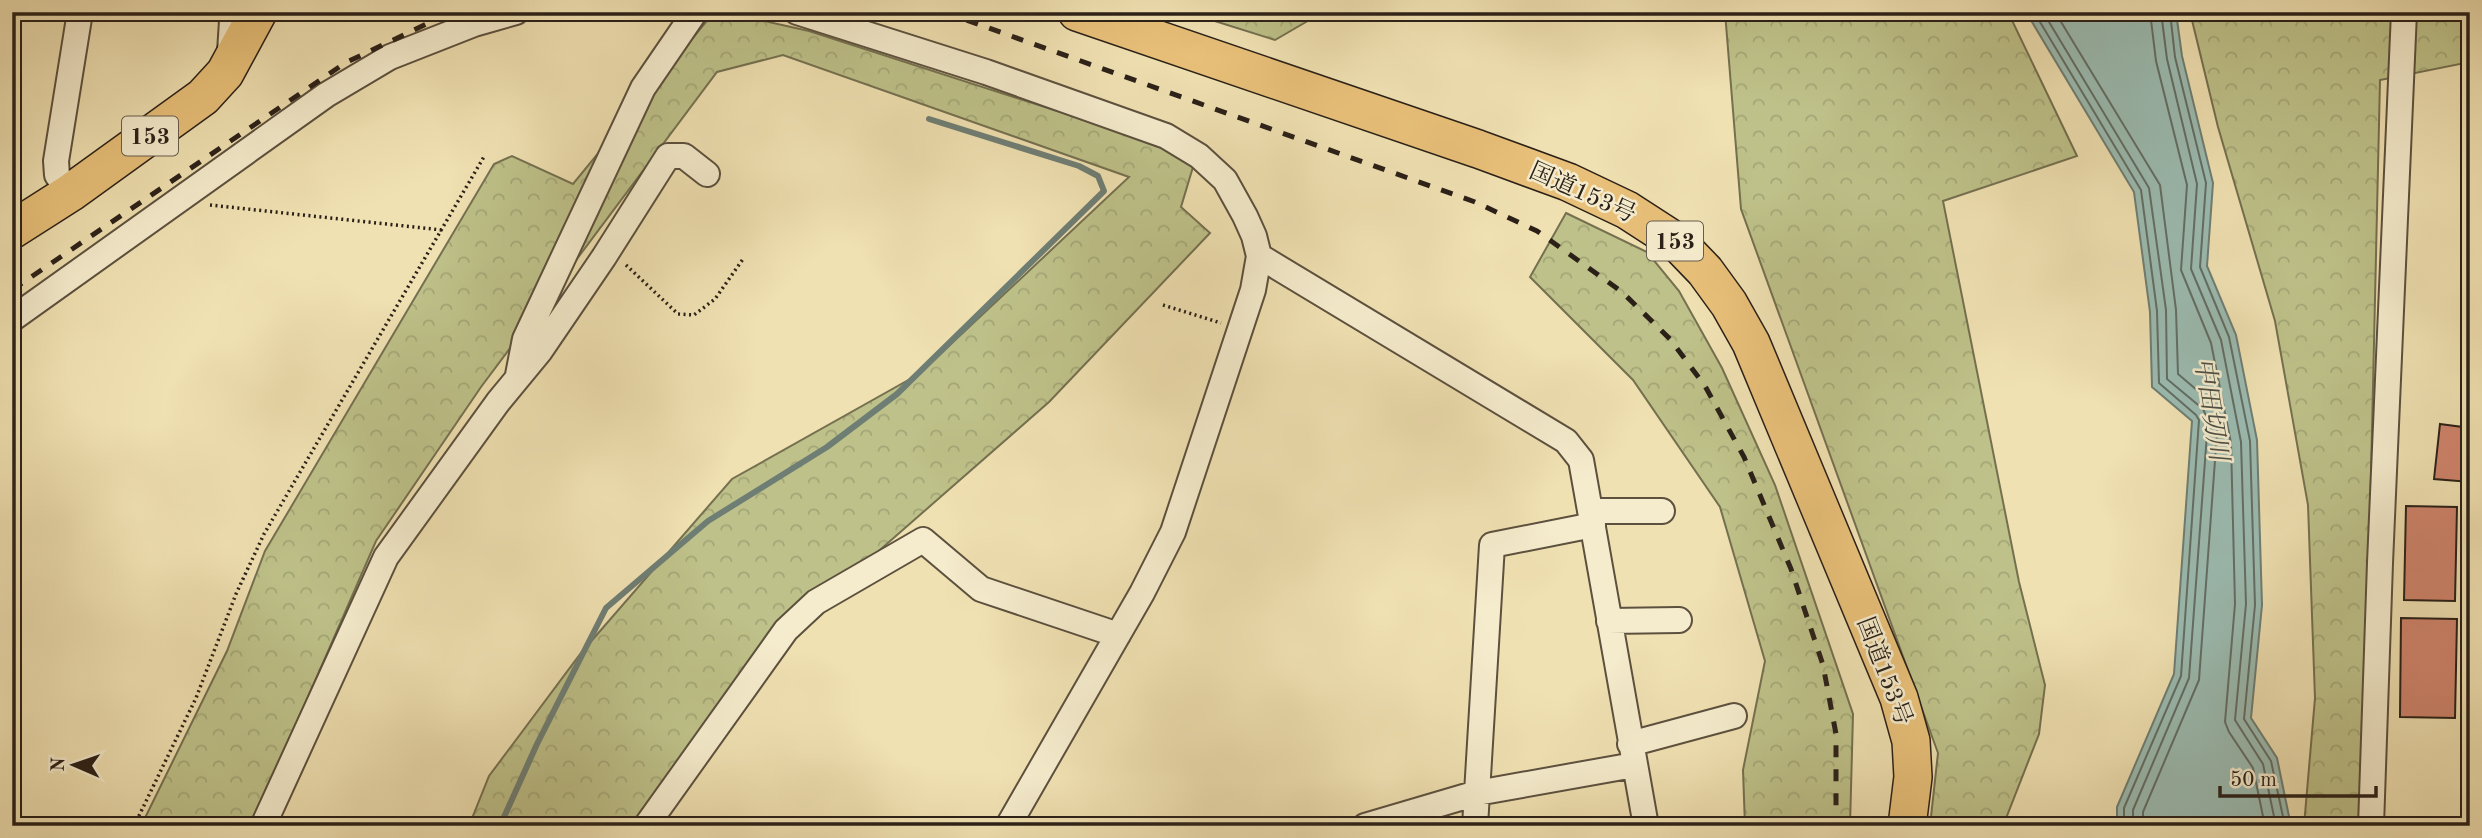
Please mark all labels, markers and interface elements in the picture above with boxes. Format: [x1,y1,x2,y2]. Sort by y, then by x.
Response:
road number: 153 [122,116,178,155]
street label: 国道153号 [1525,157,1640,228]
road number: 153 [1647,222,1703,260]
water label: 中田切川 [2189,356,2233,466]
street label: 国道153号 [1852,613,1918,729]
north arrow [38,730,108,800]
scale bar [2220,754,2375,798]
text: N [50,756,69,772]
text: 50 m [2230,770,2277,791]

